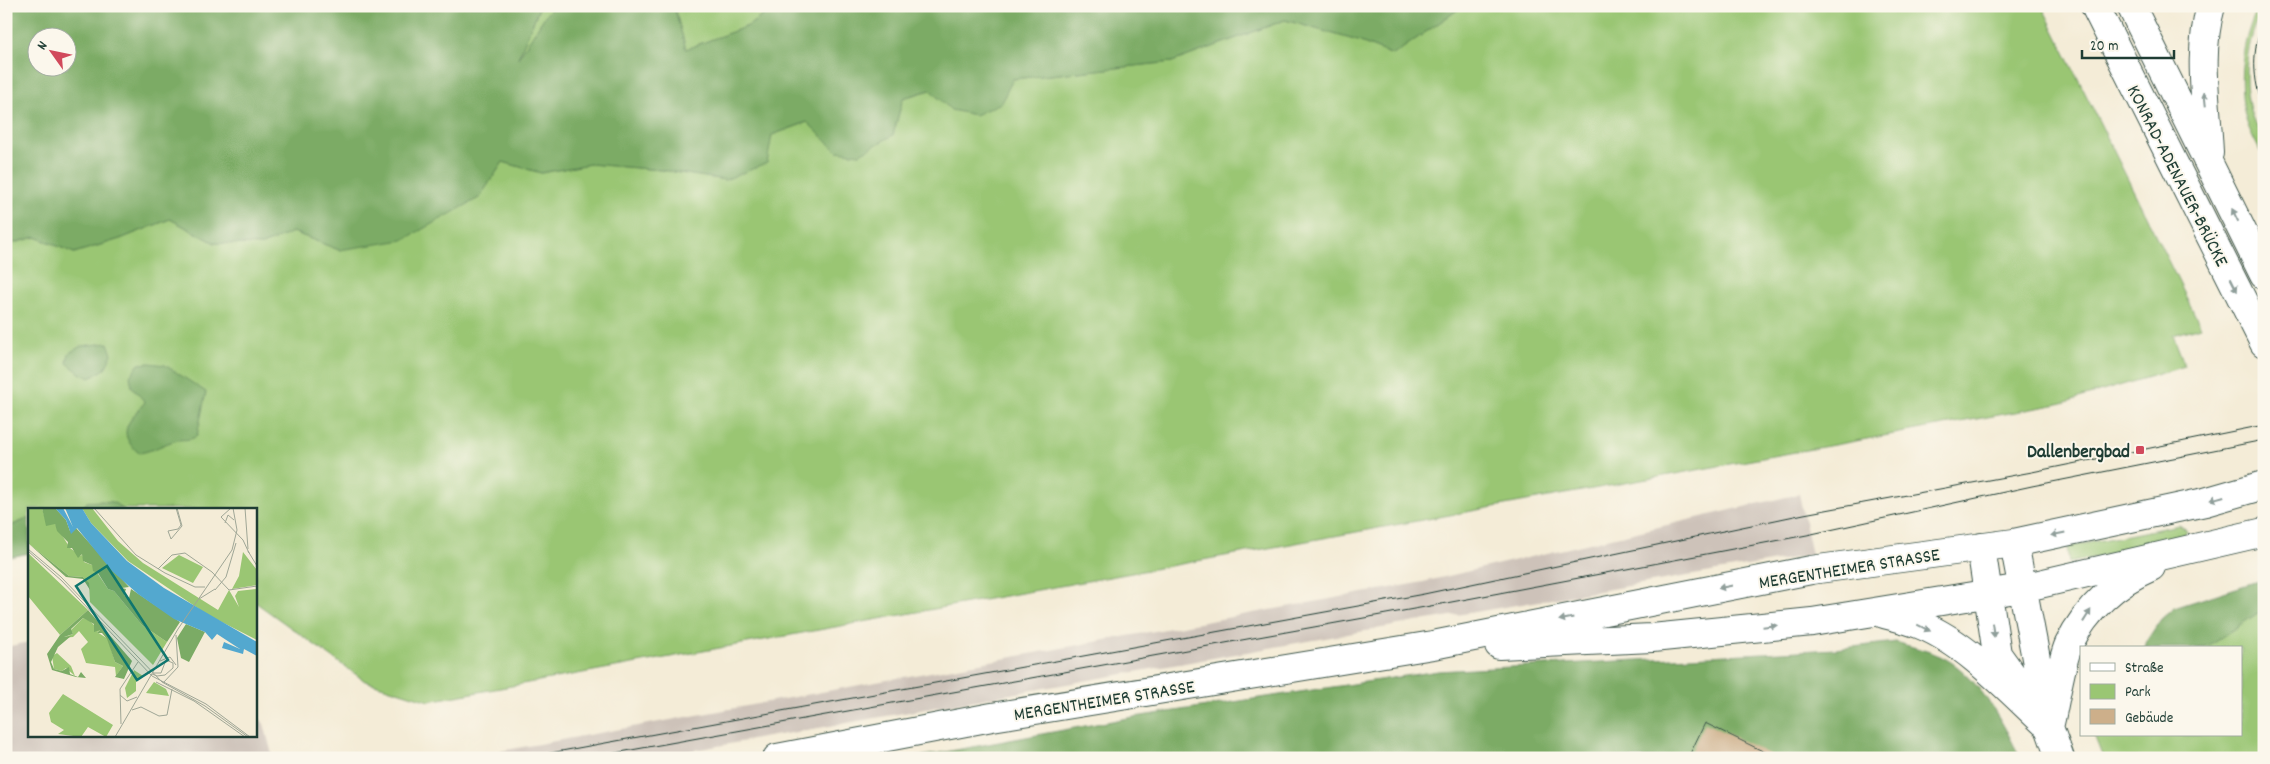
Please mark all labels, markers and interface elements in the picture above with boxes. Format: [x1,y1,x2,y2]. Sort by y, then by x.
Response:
north arrow [28,28,78,78]
scale bar [2082,28,2175,60]
text: 20 m [2090,36,2118,58]
text: N [33,38,53,54]
street label: KONRAD-ADENAUER-BRÜCKE [2118,81,2234,272]
one-way arrow [2200,90,2208,106]
one-way arrow [2231,208,2239,222]
one-way arrow [2230,277,2238,292]
place label: Dallenbergbad [2027,440,2130,467]
marker: Dallenbergbad [2134,444,2146,456]
one-way arrow [2209,495,2224,503]
inset map [28,508,256,736]
one-way arrow [2050,530,2066,538]
street label: MERGENTHEIMER STRASSE [1757,543,1942,598]
one-way arrow [1717,583,1733,591]
one-way arrow [2082,609,2092,622]
one-way arrow [1558,615,1574,623]
one-way arrow [1762,622,1778,630]
one-way arrow [1990,623,1998,639]
one-way arrow [1917,624,1931,632]
legend [2080,646,2242,736]
text: Straße [2125,658,2164,680]
street label: MERGENTHEIMER STRASSE [1012,675,1197,730]
text: Park [2125,682,2151,704]
text: Gebäude [2125,708,2174,730]

